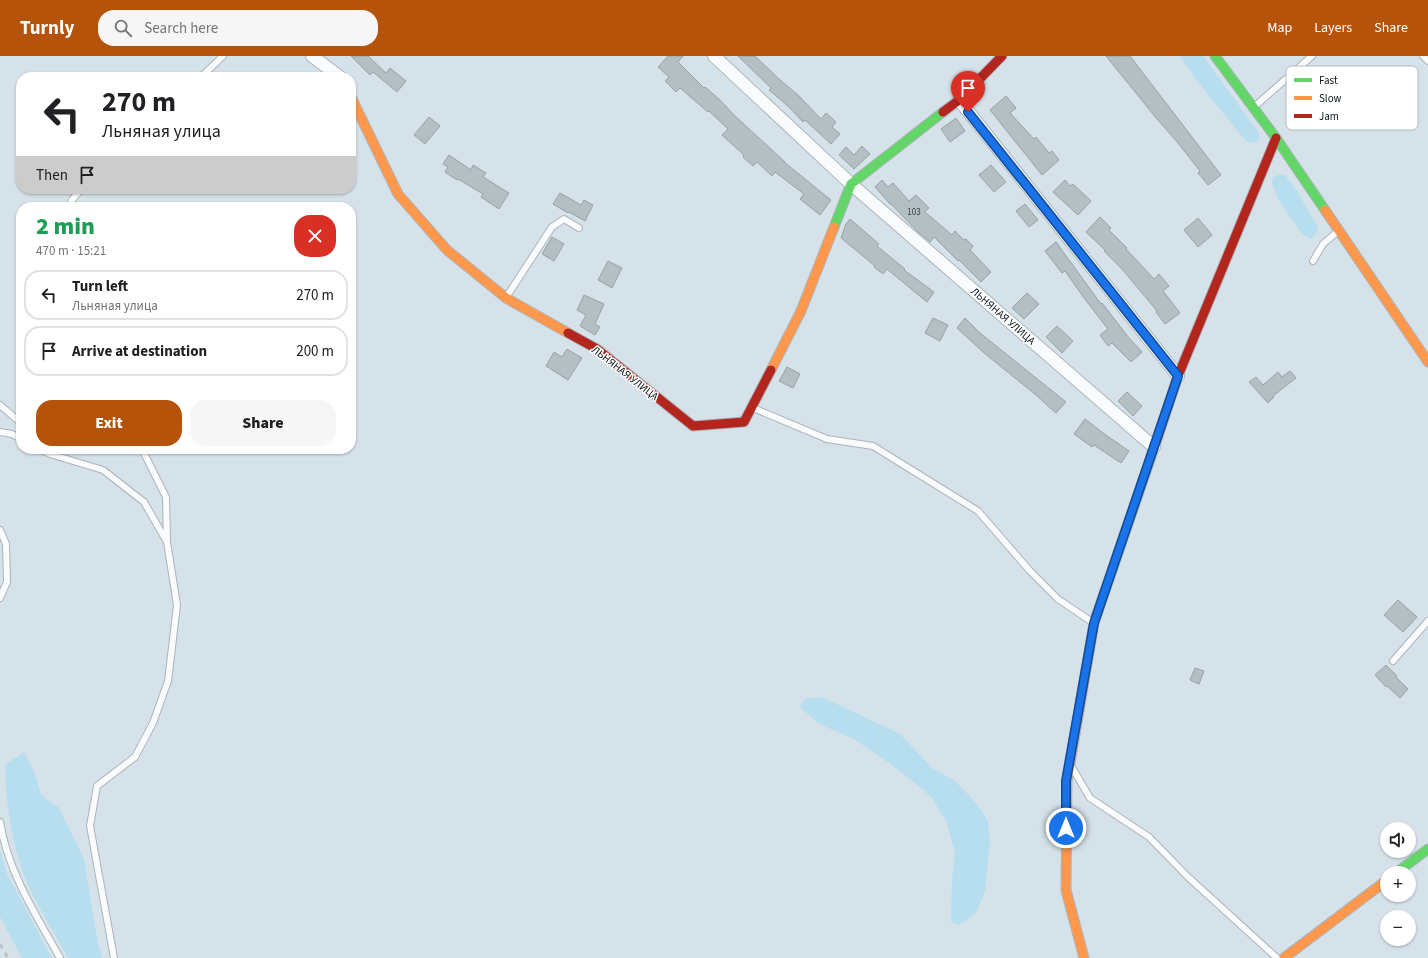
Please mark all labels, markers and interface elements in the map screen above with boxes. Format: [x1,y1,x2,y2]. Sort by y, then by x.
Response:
search box [98,10,378,46]
text: Turnly [20,15,74,42]
icon: search [112,17,134,39]
text: Search here [144,18,218,39]
text: Map [1267,18,1292,38]
text: Layers [1314,18,1352,38]
text: Share [1374,18,1408,38]
legend [1286,66,1418,130]
pin [951,71,985,112]
text: Fast [1319,73,1338,88]
icon: arrive [957,77,979,99]
text: 270 m [102,82,176,122]
icon: left [36,88,88,140]
text: Slow [1319,91,1342,106]
text: Jam [1319,109,1339,124]
text: Льняная улица [102,119,221,144]
icon: arrive [76,164,98,186]
text: Then [36,165,68,186]
house number: 103 [907,206,921,219]
text: 2 min [36,209,95,244]
button: close [294,215,336,257]
text: 470 m · 15:21 [36,242,106,260]
text: Turn left [72,276,128,297]
icon: left [38,284,60,306]
street label: ЛЬНЯНАЯ УЛИЦА [968,284,1038,348]
text: 270 m [296,285,334,306]
text: Льняная улица [72,297,158,315]
icon: arrive [38,340,60,362]
text: Arrive at destination [72,341,207,362]
text: 200 m [296,341,334,362]
street label: ЛЬНЯНАЯ УЛИЦА [589,342,661,404]
button: Exit [36,400,182,446]
button: Share [190,400,336,446]
position arrow [1045,807,1087,849]
map controls [1380,822,1416,946]
button: sound [1380,822,1416,858]
button: + [1380,866,1416,902]
button: − [1380,910,1416,946]

